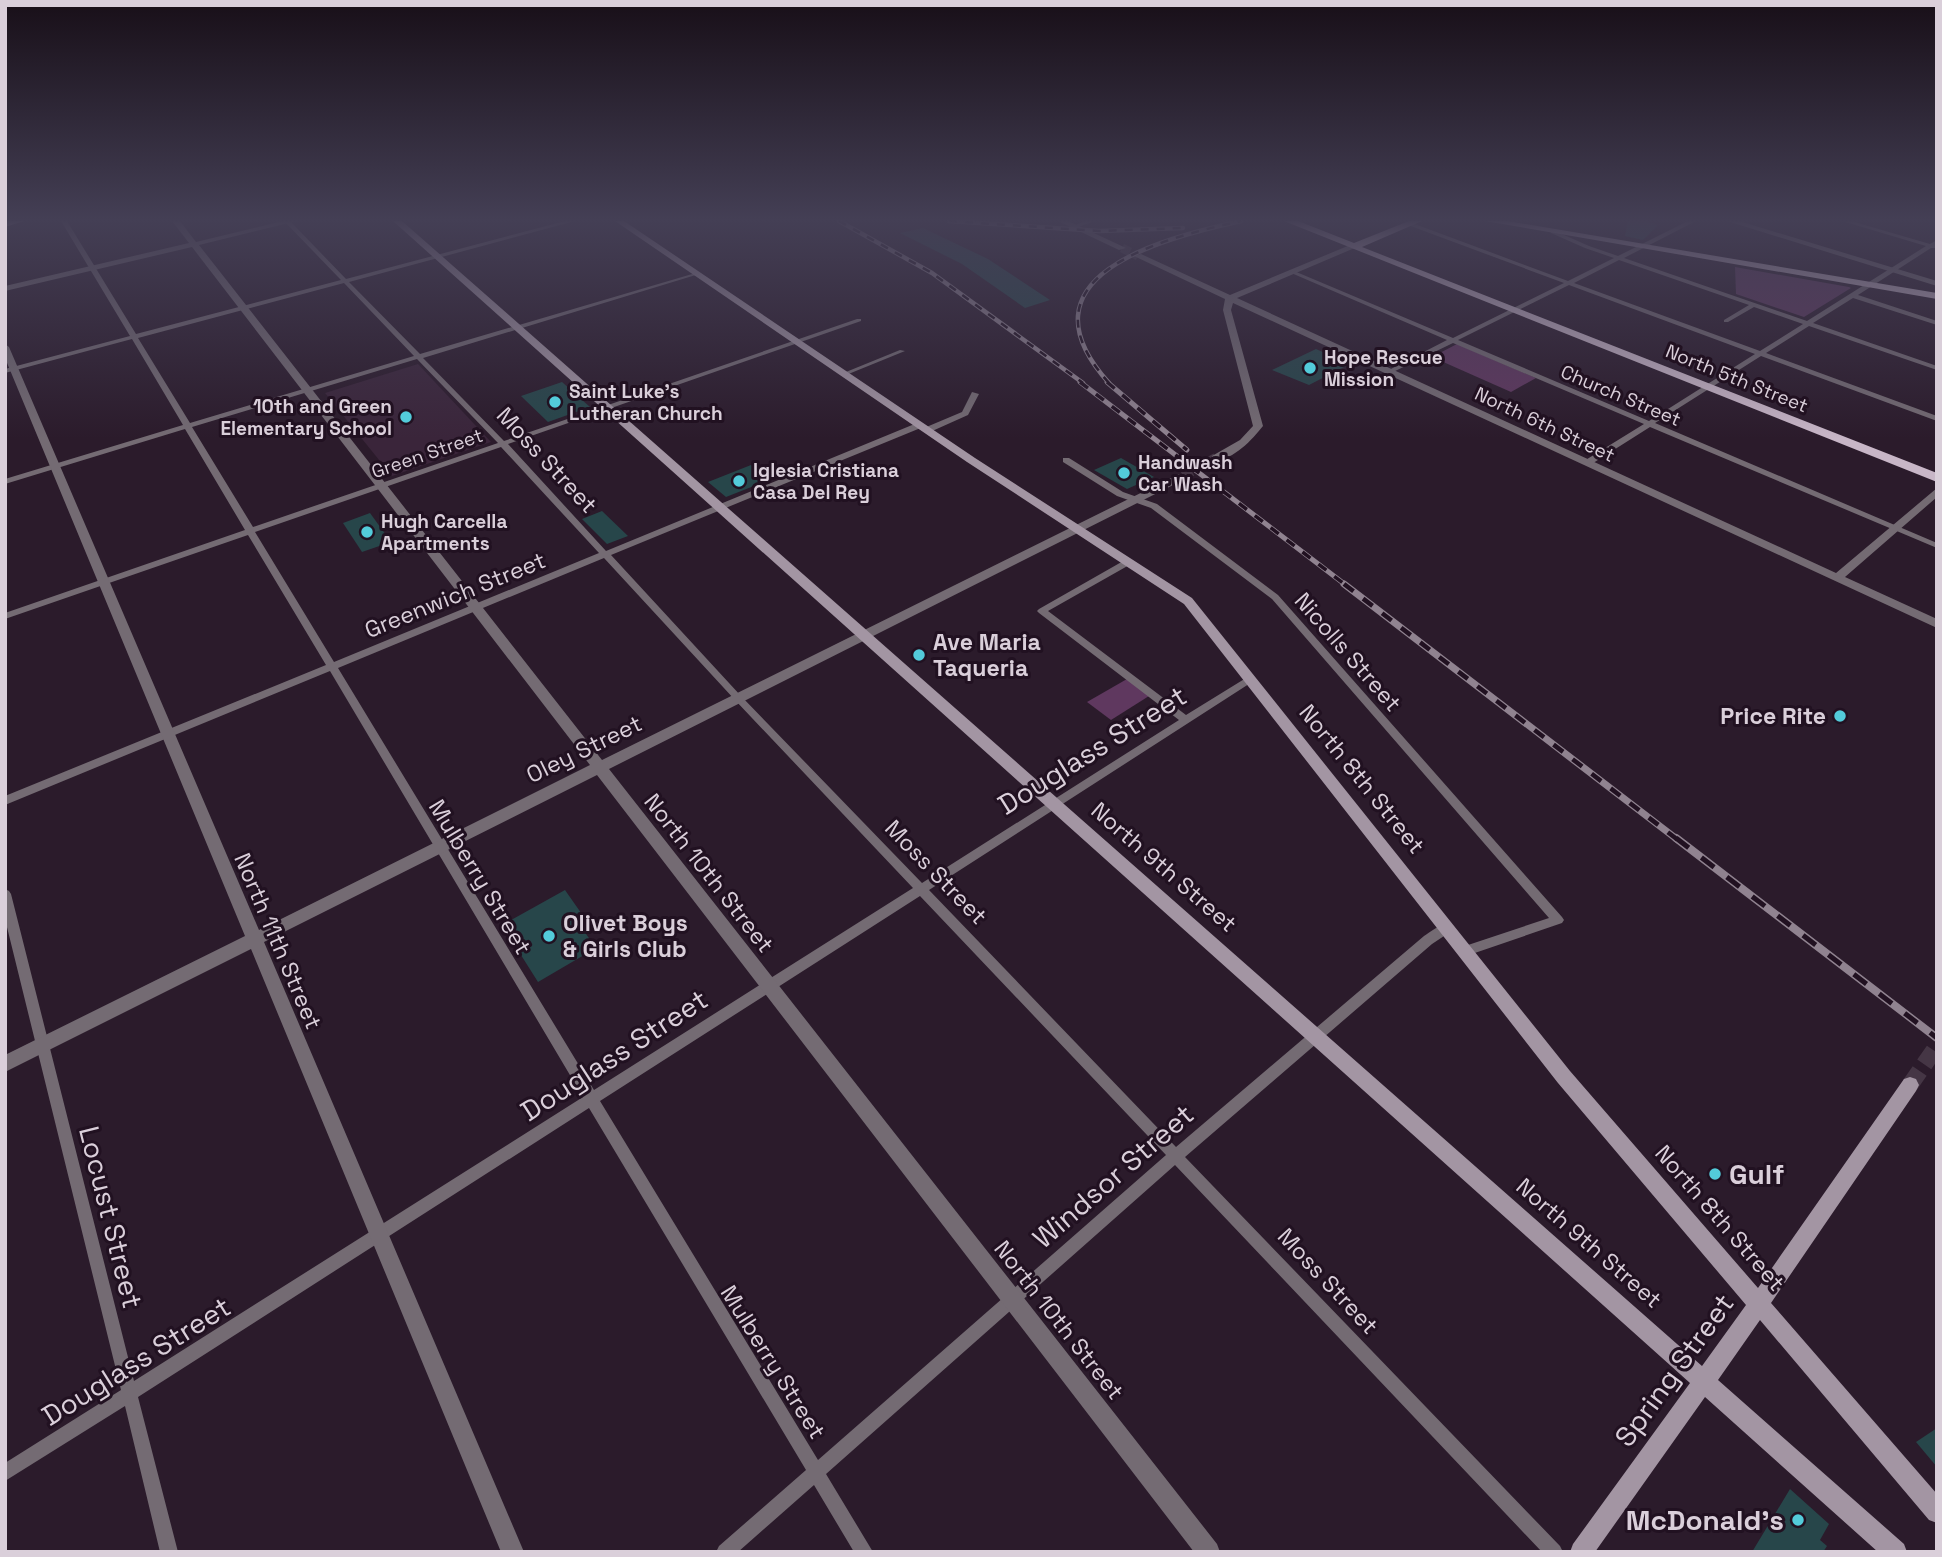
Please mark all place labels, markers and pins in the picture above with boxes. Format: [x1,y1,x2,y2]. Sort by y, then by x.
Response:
place label: Hope Rescue Mission [1324,345,1443,392]
marker: Hope Rescue Mission [1302,360,1318,376]
place label: Saint Luke's Lutheran Church [569,379,723,426]
place label: 10th and Green Elementary School [220,394,392,441]
marker: Saint Luke's Lutheran Church [547,394,563,410]
marker: 10th and Green Elementary School [398,409,414,425]
place label: Handwash Car Wash [1138,450,1233,497]
place label: Iglesia Cristiana Casa Del Rey [753,458,899,505]
marker: Handwash Car Wash [1116,465,1132,481]
marker: Iglesia Cristiana Casa Del Rey [731,473,747,489]
place label: Hugh Carcella Apartments [381,509,507,556]
marker: Hugh Carcella Apartments [359,524,375,540]
place label: Ave Maria Taqueria [933,627,1041,683]
marker: Ave Maria Taqueria [911,647,927,663]
place label: Price Rite [1720,701,1826,731]
marker: Price Rite [1832,708,1848,724]
place label: Olivet Boys & Girls Club [563,908,688,964]
marker: Olivet Boys & Girls Club [541,928,557,944]
place label: Gulf [1729,1156,1784,1192]
marker: Gulf [1707,1166,1723,1182]
place label: McDonald's [1626,1502,1784,1538]
marker: McDonald's [1790,1512,1806,1528]

